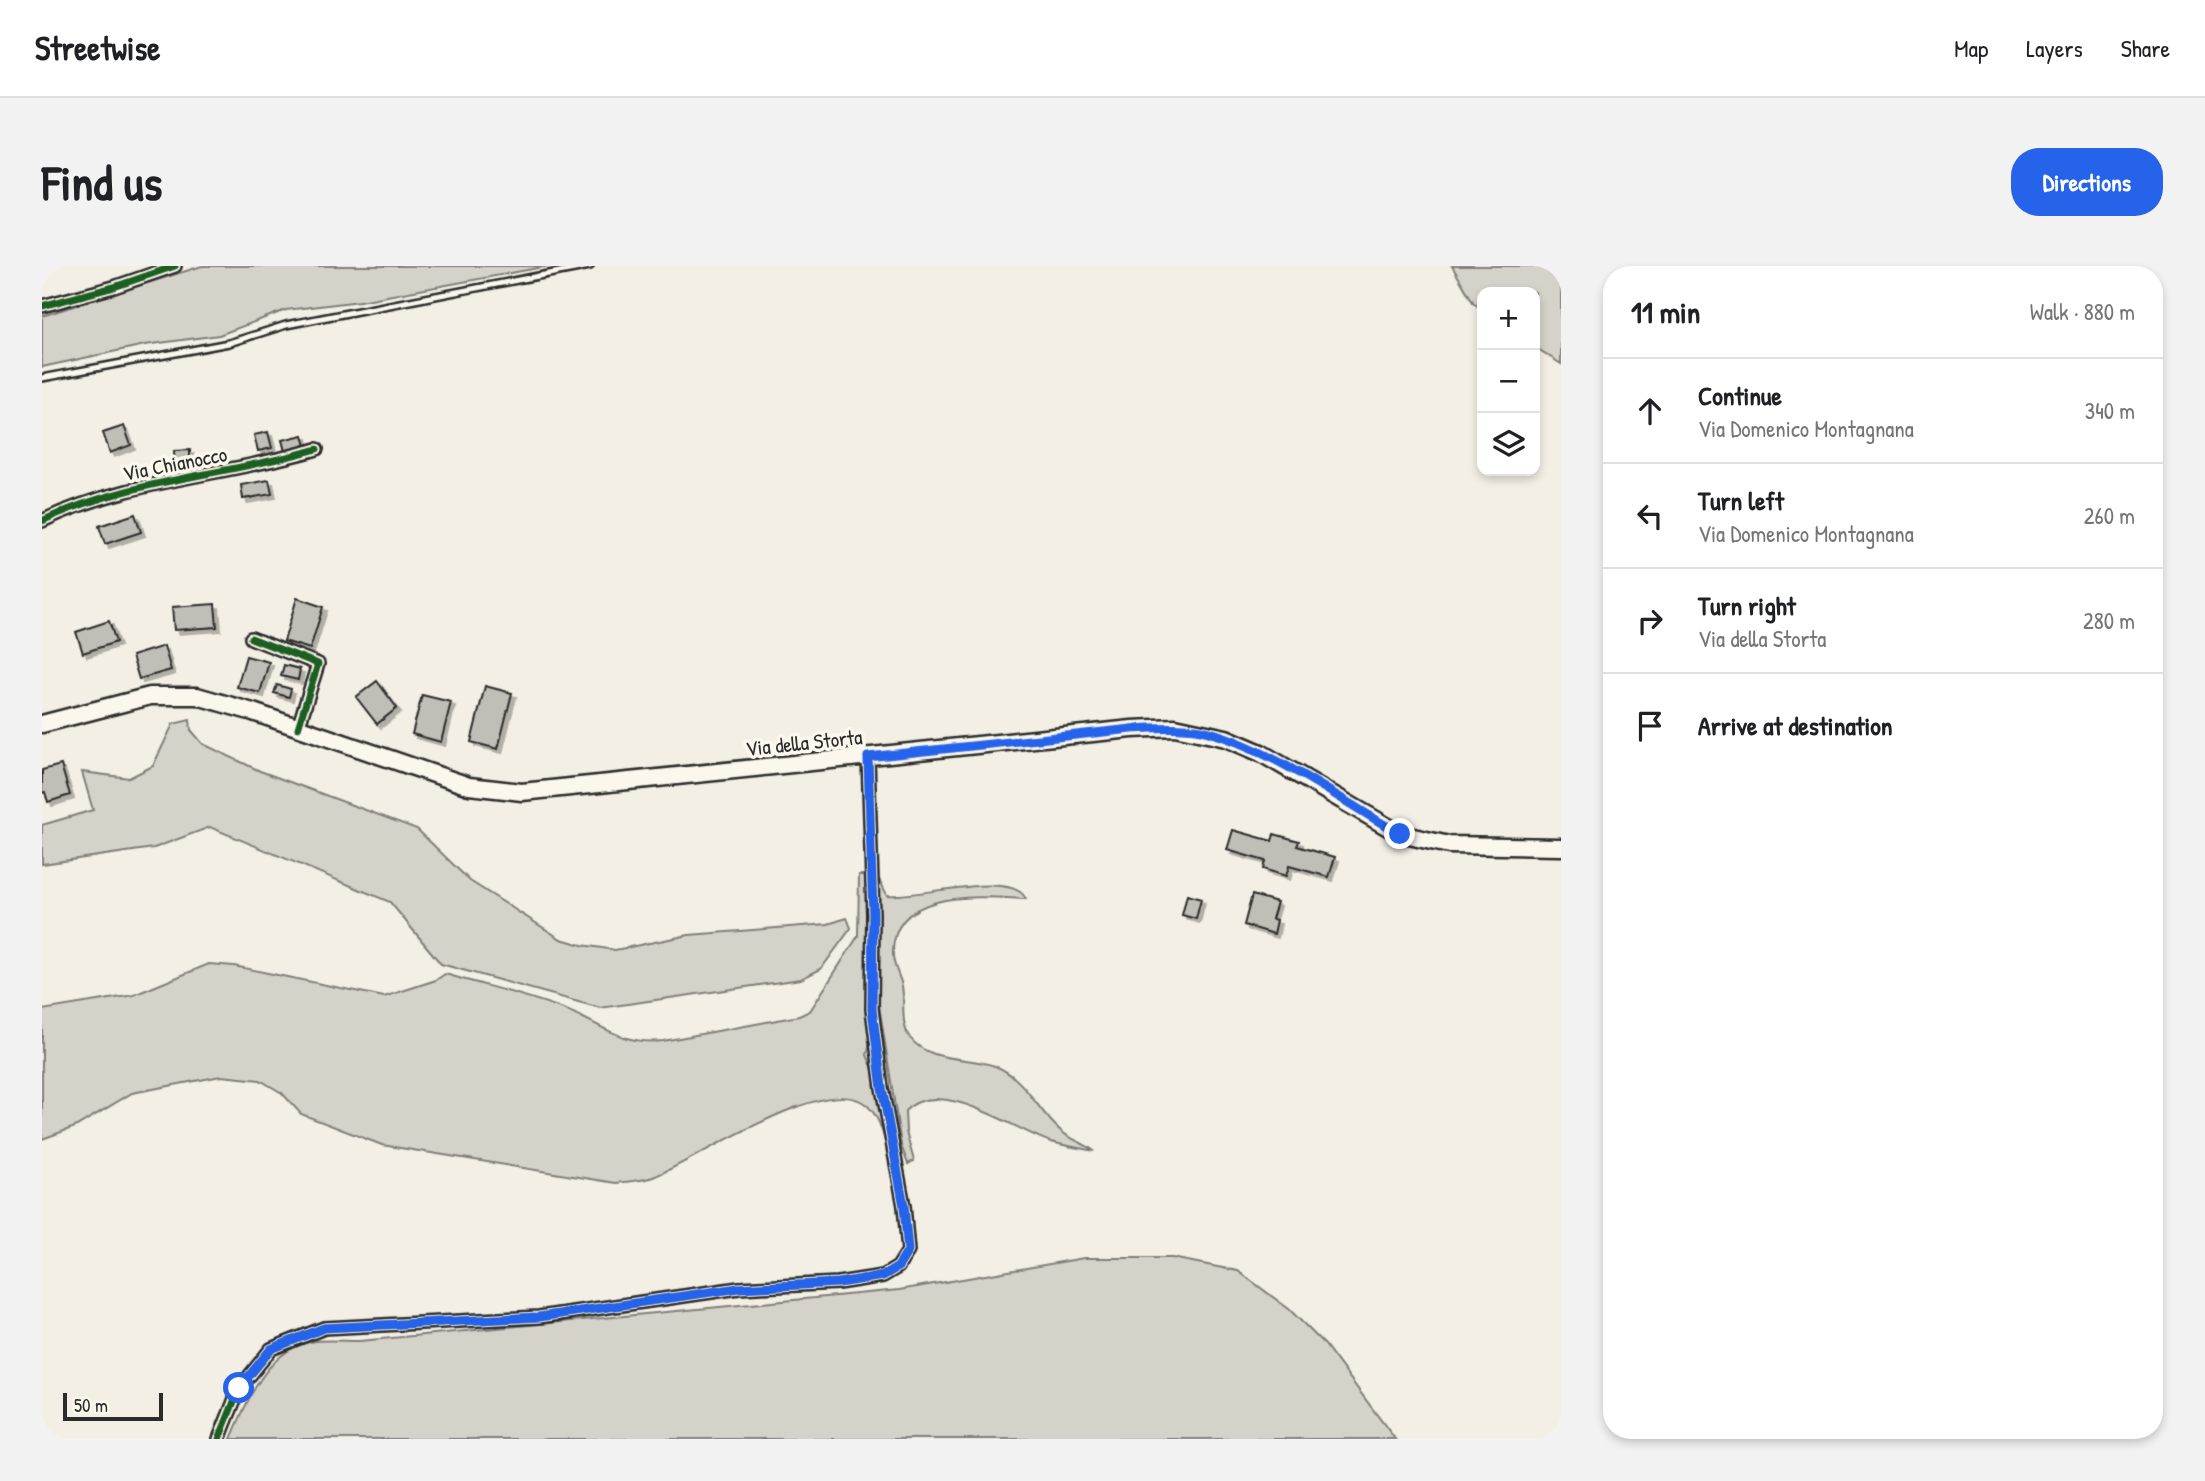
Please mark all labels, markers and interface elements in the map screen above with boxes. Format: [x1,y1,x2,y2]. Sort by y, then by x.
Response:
text: Streetwise [35,26,160,70]
text: Map [1954,32,1988,64]
text: Layers [2026,32,2083,64]
text: Share [2121,32,2170,64]
button: Directions [2011,148,2163,216]
text: Find us [42,149,162,215]
map controls [1477,287,1540,476]
button: + [1477,287,1540,350]
text: 11 min [1631,292,1700,332]
text: Walk · 880 m [2030,296,2135,327]
button: − [1477,350,1540,413]
text: Continue [1698,378,1782,413]
icon: ahead [1631,392,1669,430]
text: 340 m [2085,395,2135,426]
button: layers [1477,413,1540,476]
text: Via Domenico Montagnana [1698,413,1914,444]
street label: Via Chianocco [120,439,229,488]
text: Turn left [1698,483,1784,518]
icon: left [1631,497,1669,535]
text: 260 m [2084,500,2135,531]
text: Via Domenico Montagnana [1698,518,1914,549]
text: Turn right [1698,588,1796,623]
icon: right [1631,602,1669,640]
text: 280 m [2083,605,2135,636]
text: Via della Storta [1698,623,1826,654]
icon: arrive [1631,707,1669,745]
text: Arrive at destination [1698,708,1893,743]
street label: Via della Storta [744,722,864,763]
route end [1384,818,1415,849]
route start [223,1372,254,1403]
scale bar [63,1390,163,1422]
text: 50 m [74,1392,108,1418]

